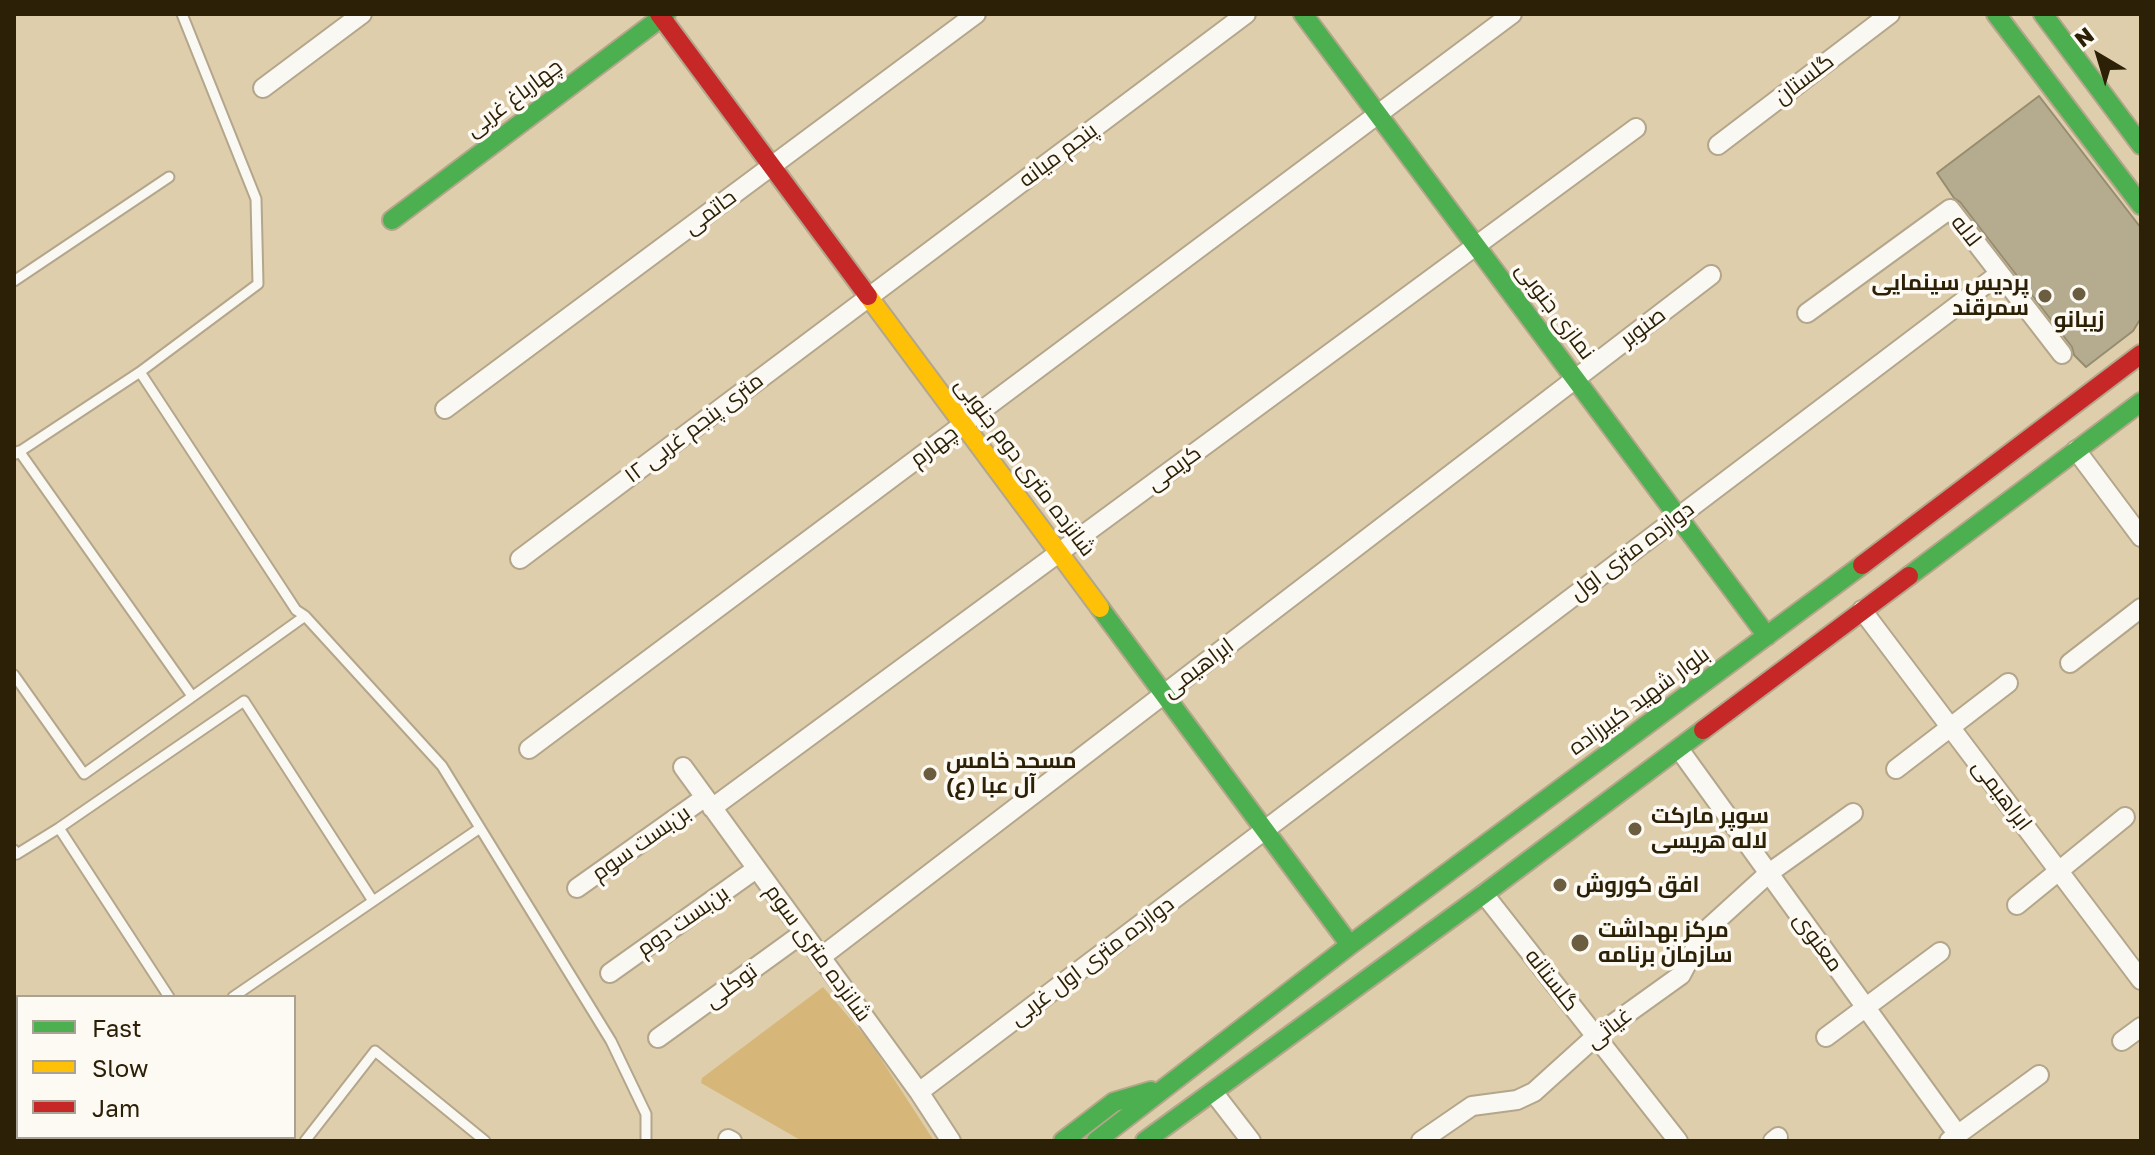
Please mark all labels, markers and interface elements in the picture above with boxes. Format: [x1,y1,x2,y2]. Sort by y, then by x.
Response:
north arrow [2059,16,2139,96]
text: N [2069,21,2099,52]
street label: گلستان [1769,48,1839,110]
street label: چهارباغ غربی [461,53,567,143]
street label: پنجم میانه [1014,117,1102,193]
street label: حاتمی [679,184,741,240]
street label: لاله [1945,210,1987,252]
street label: نمازی جنوبی [1510,257,1600,365]
place label: پردیس سینمایی سمرقند [1871,270,2029,322]
marker: زیبانو [2070,285,2088,303]
marker: پردیس سینمایی سمرقند [2036,287,2054,305]
street label: صنوبر [1615,302,1671,352]
place label: زیبانو [2054,307,2104,333]
street label: ۱۲ متری پنجم غربی [619,367,769,489]
street label: شانزده متری دوم جنوبی [949,372,1101,562]
street label: چهارم [905,420,963,472]
street label: کریمی [1142,440,1206,496]
street label: دوازده متری اول [1565,496,1699,606]
street label: ابراهیمی [1157,633,1239,703]
street label: بلوار شهید کبیرزاده [1564,641,1714,761]
place label: مسجد خامس آل عبا (ع) [946,748,1076,800]
street label: ابراهیمی [1967,754,2037,836]
marker: مسجد خامس آل عبا (ع) [921,765,939,783]
street label: بن‌بست سوم [587,799,695,887]
place label: سوپر مارکت لاله هریسی [1651,803,1769,854]
marker: سوپر مارکت لاله هریسی [1626,820,1644,838]
place label: افق کوروش [1576,872,1699,898]
marker: افق کوروش [1551,876,1569,894]
street label: شانزده متری سوم [759,879,877,1027]
street label: بن‌بست دوم [632,880,734,962]
street label: دوازده متری اول غربی [1005,891,1179,1031]
street label: معنوی [1788,907,1848,977]
place label: مرکز بهداشت سازمان برنامه [1598,917,1733,968]
marker: مرکز بهداشت سازمان برنامه [1569,932,1591,954]
street label: گلستانه [1519,943,1585,1017]
street label: توکلی [700,958,762,1014]
legend [16,995,296,1139]
street label: غیاثی [1581,1002,1637,1054]
text: Fast [92,1013,142,1042]
text: Slow [92,1053,148,1082]
text: Jam [92,1093,140,1122]

